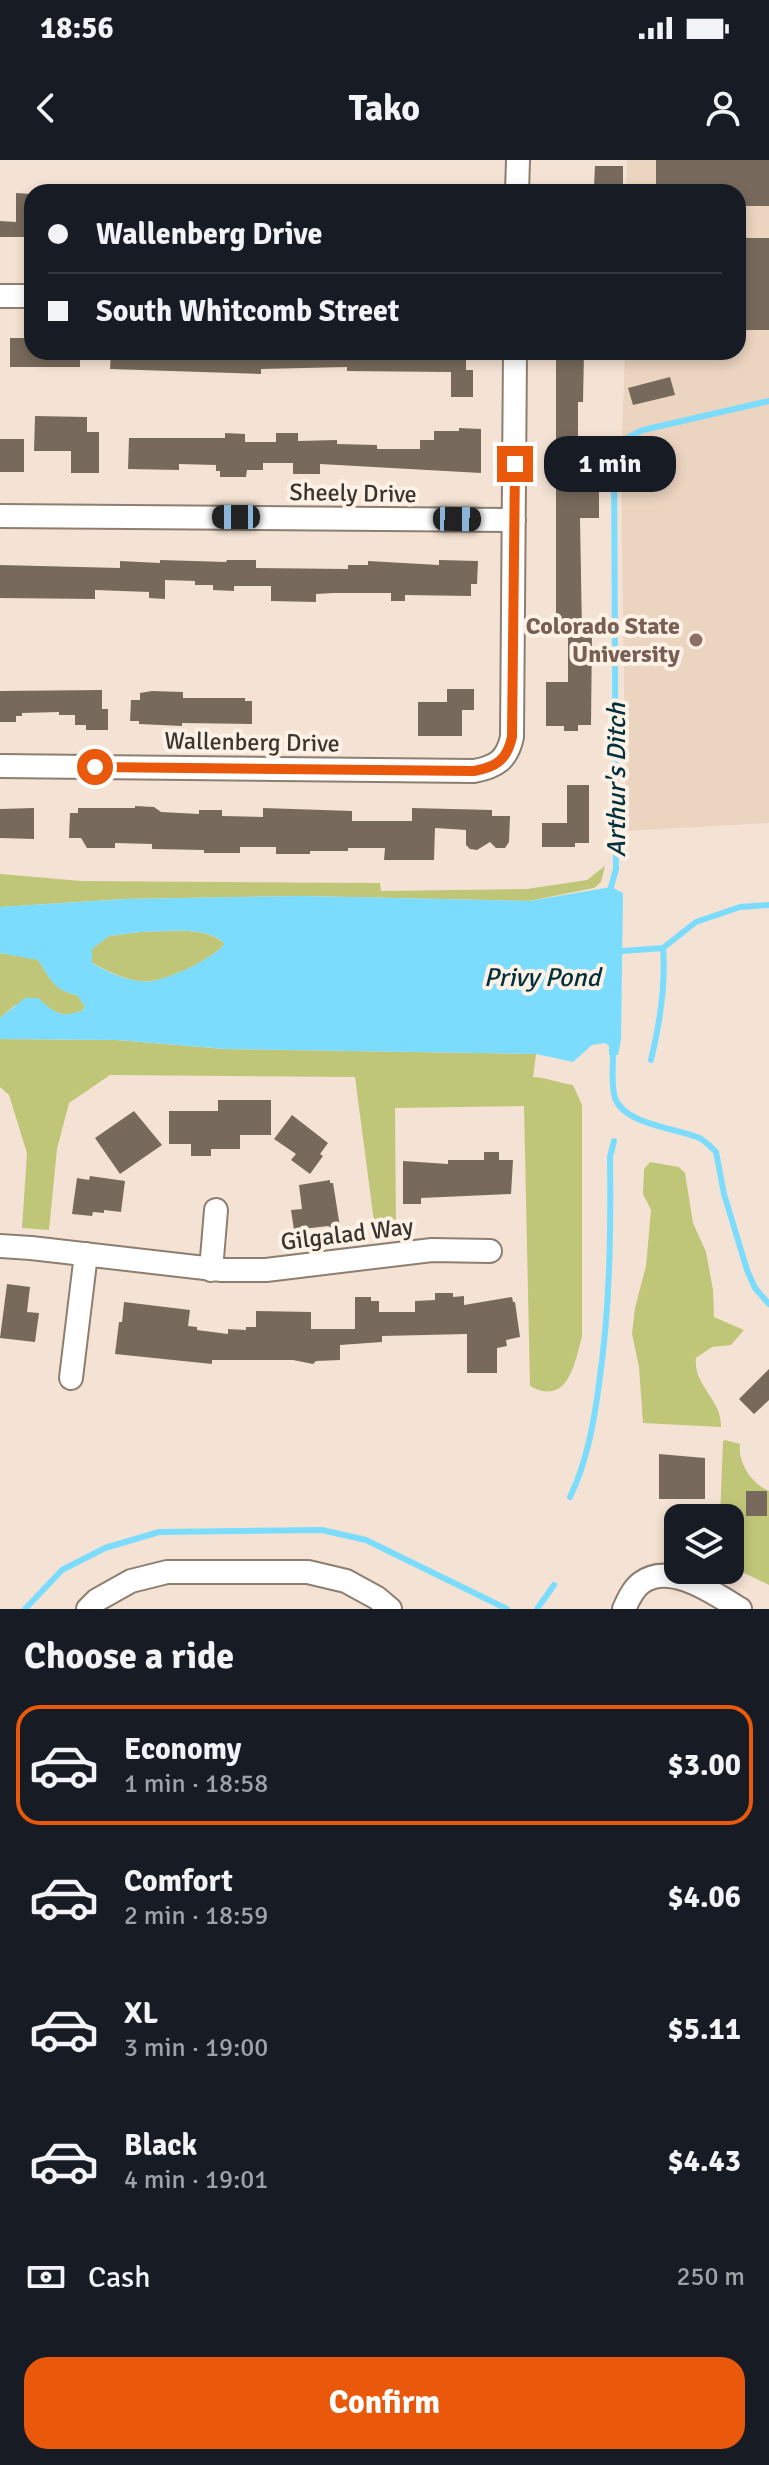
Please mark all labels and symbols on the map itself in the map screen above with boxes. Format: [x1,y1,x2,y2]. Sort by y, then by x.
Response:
callout: 1 min [543,436,675,492]
route end [497,446,533,482]
street label: Sheely Drive [289,477,417,509]
car [212,505,260,529]
car [433,507,481,531]
place label: Colorado State University [526,611,680,669]
marker: Colorado State University [687,631,705,649]
water label: Arthur's Ditch [601,702,633,857]
street label: Wallenberg Drive [164,725,340,759]
route start [77,749,113,785]
water label: Privy Pond [484,962,603,994]
street label: Gilgalad Way [279,1211,415,1257]

